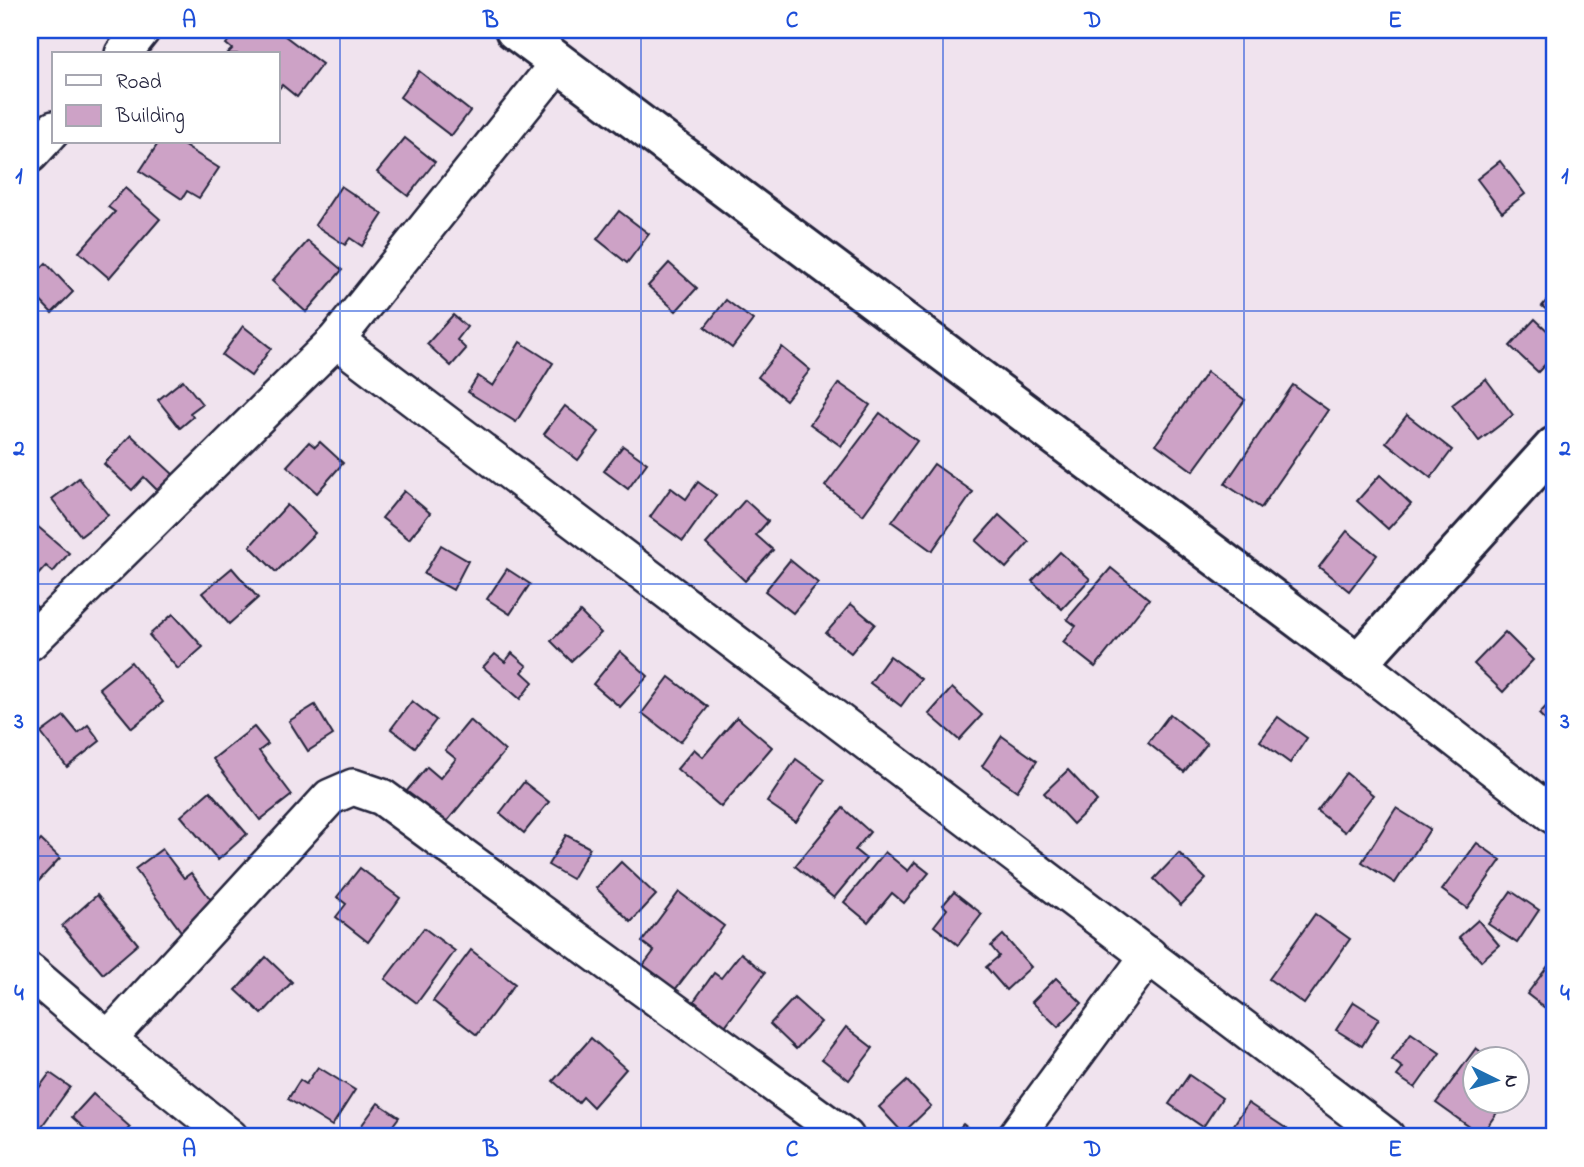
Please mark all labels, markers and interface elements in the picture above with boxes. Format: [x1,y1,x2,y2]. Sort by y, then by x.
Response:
text: A [182,5,196,38]
text: B [482,5,499,38]
text: C [786,5,799,38]
text: D [1084,5,1101,38]
text: E [1388,5,1402,38]
legend [52,52,280,144]
text: Road [116,68,162,98]
text: Building [115,102,185,134]
text: 1 [15,161,23,194]
text: 1 [1561,161,1569,194]
text: 2 [12,433,25,466]
text: 2 [1558,433,1571,466]
text: 3 [13,706,24,739]
text: 3 [1559,706,1570,739]
text: 4 [14,978,24,1011]
text: 4 [1560,978,1570,1011]
north arrow [1462,1044,1532,1114]
text: N [1496,1074,1524,1089]
text: A [182,1134,196,1167]
text: B [482,1134,499,1167]
text: C [786,1134,799,1167]
text: D [1084,1134,1101,1167]
text: E [1388,1134,1402,1167]

